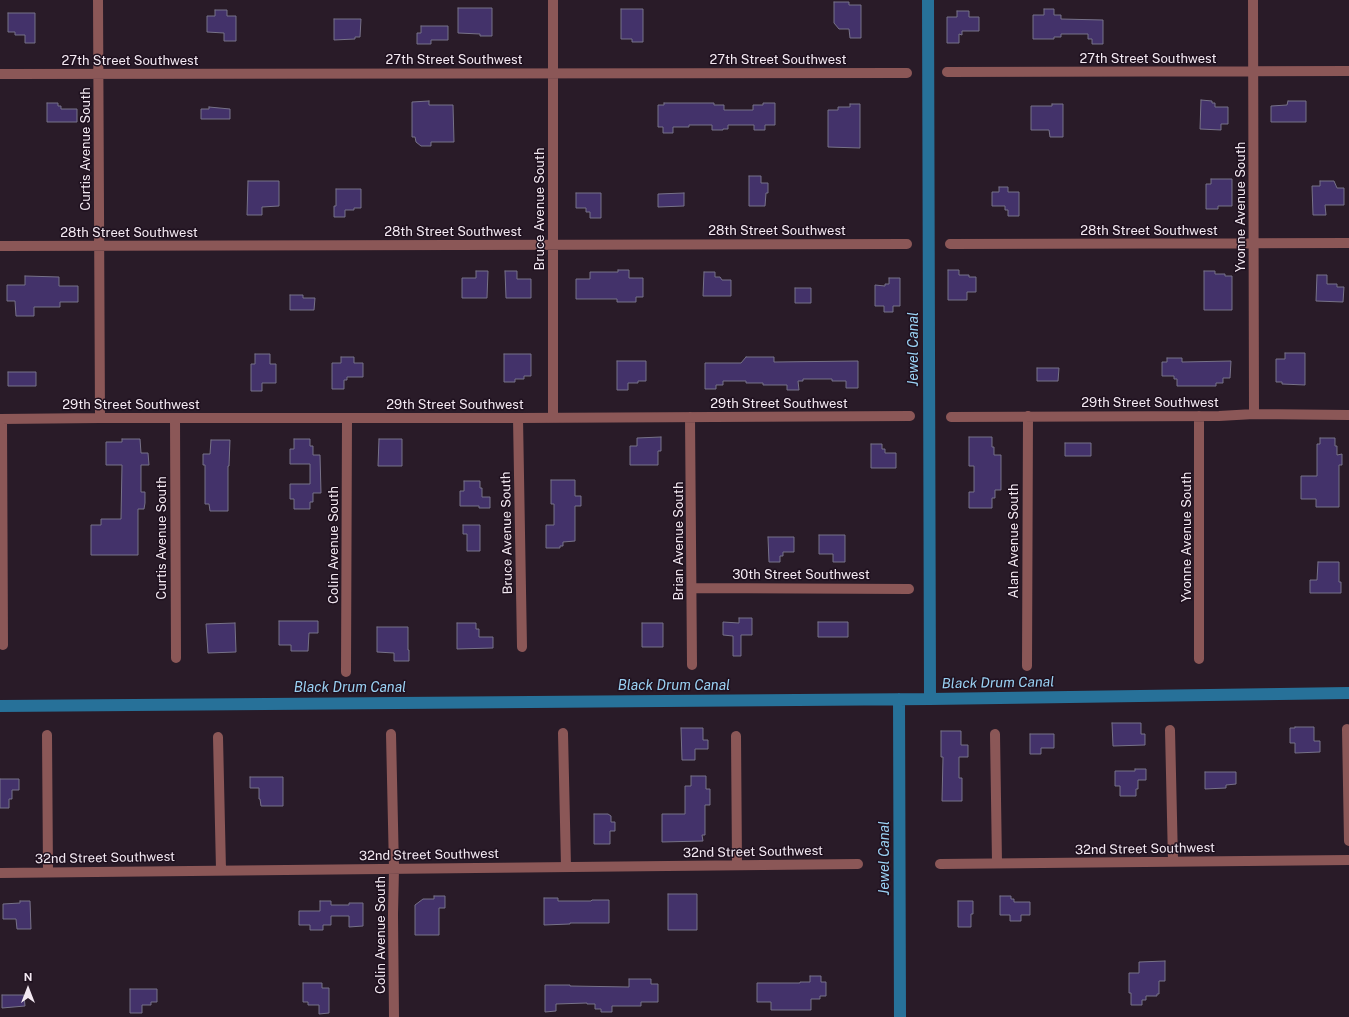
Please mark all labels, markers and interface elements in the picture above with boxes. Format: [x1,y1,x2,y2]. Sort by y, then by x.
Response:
street label: 27th Street Southwest [1079,51,1217,67]
street label: 27th Street Southwest [385,52,523,68]
street label: 27th Street Southwest [709,52,847,68]
street label: 27th Street Southwest [61,53,199,69]
street label: Curtis Avenue South [78,87,94,211]
street label: Yvonne Avenue South [1233,142,1249,272]
street label: Bruce Avenue South [532,148,548,270]
street label: 28th Street Southwest [708,223,846,239]
street label: 28th Street Southwest [1080,223,1218,239]
street label: 28th Street Southwest [384,224,522,240]
street label: 28th Street Southwest [60,225,198,241]
water label: Jewel Canal [906,312,922,386]
street label: 29th Street Southwest [1081,395,1219,411]
street label: 29th Street Southwest [710,396,848,412]
street label: 29th Street Southwest [62,397,200,413]
street label: 29th Street Southwest [386,397,524,413]
street label: Bruce Avenue South [498,471,516,595]
street label: Yvonne Avenue South [1179,472,1195,602]
street label: Curtis Avenue South [154,476,170,600]
street label: Brian Avenue South [671,482,687,600]
street label: Alan Avenue South [1006,484,1022,598]
street label: Colin Avenue South [326,486,342,604]
street label: 30th Street Southwest [732,567,870,583]
water label: Black Drum Canal [942,674,1054,692]
water label: Black Drum Canal [618,678,730,694]
water label: Black Drum Canal [294,680,406,696]
water label: Jewel Canal [877,821,893,895]
street label: 32nd Street Southwest [1075,840,1215,858]
street label: 32nd Street Southwest [683,843,823,861]
street label: 32nd Street Southwest [359,846,499,864]
street label: 32nd Street Southwest [35,849,175,867]
street label: Colin Avenue South [373,876,389,994]
north arrow [8,969,48,1009]
text: N [24,971,32,983]

